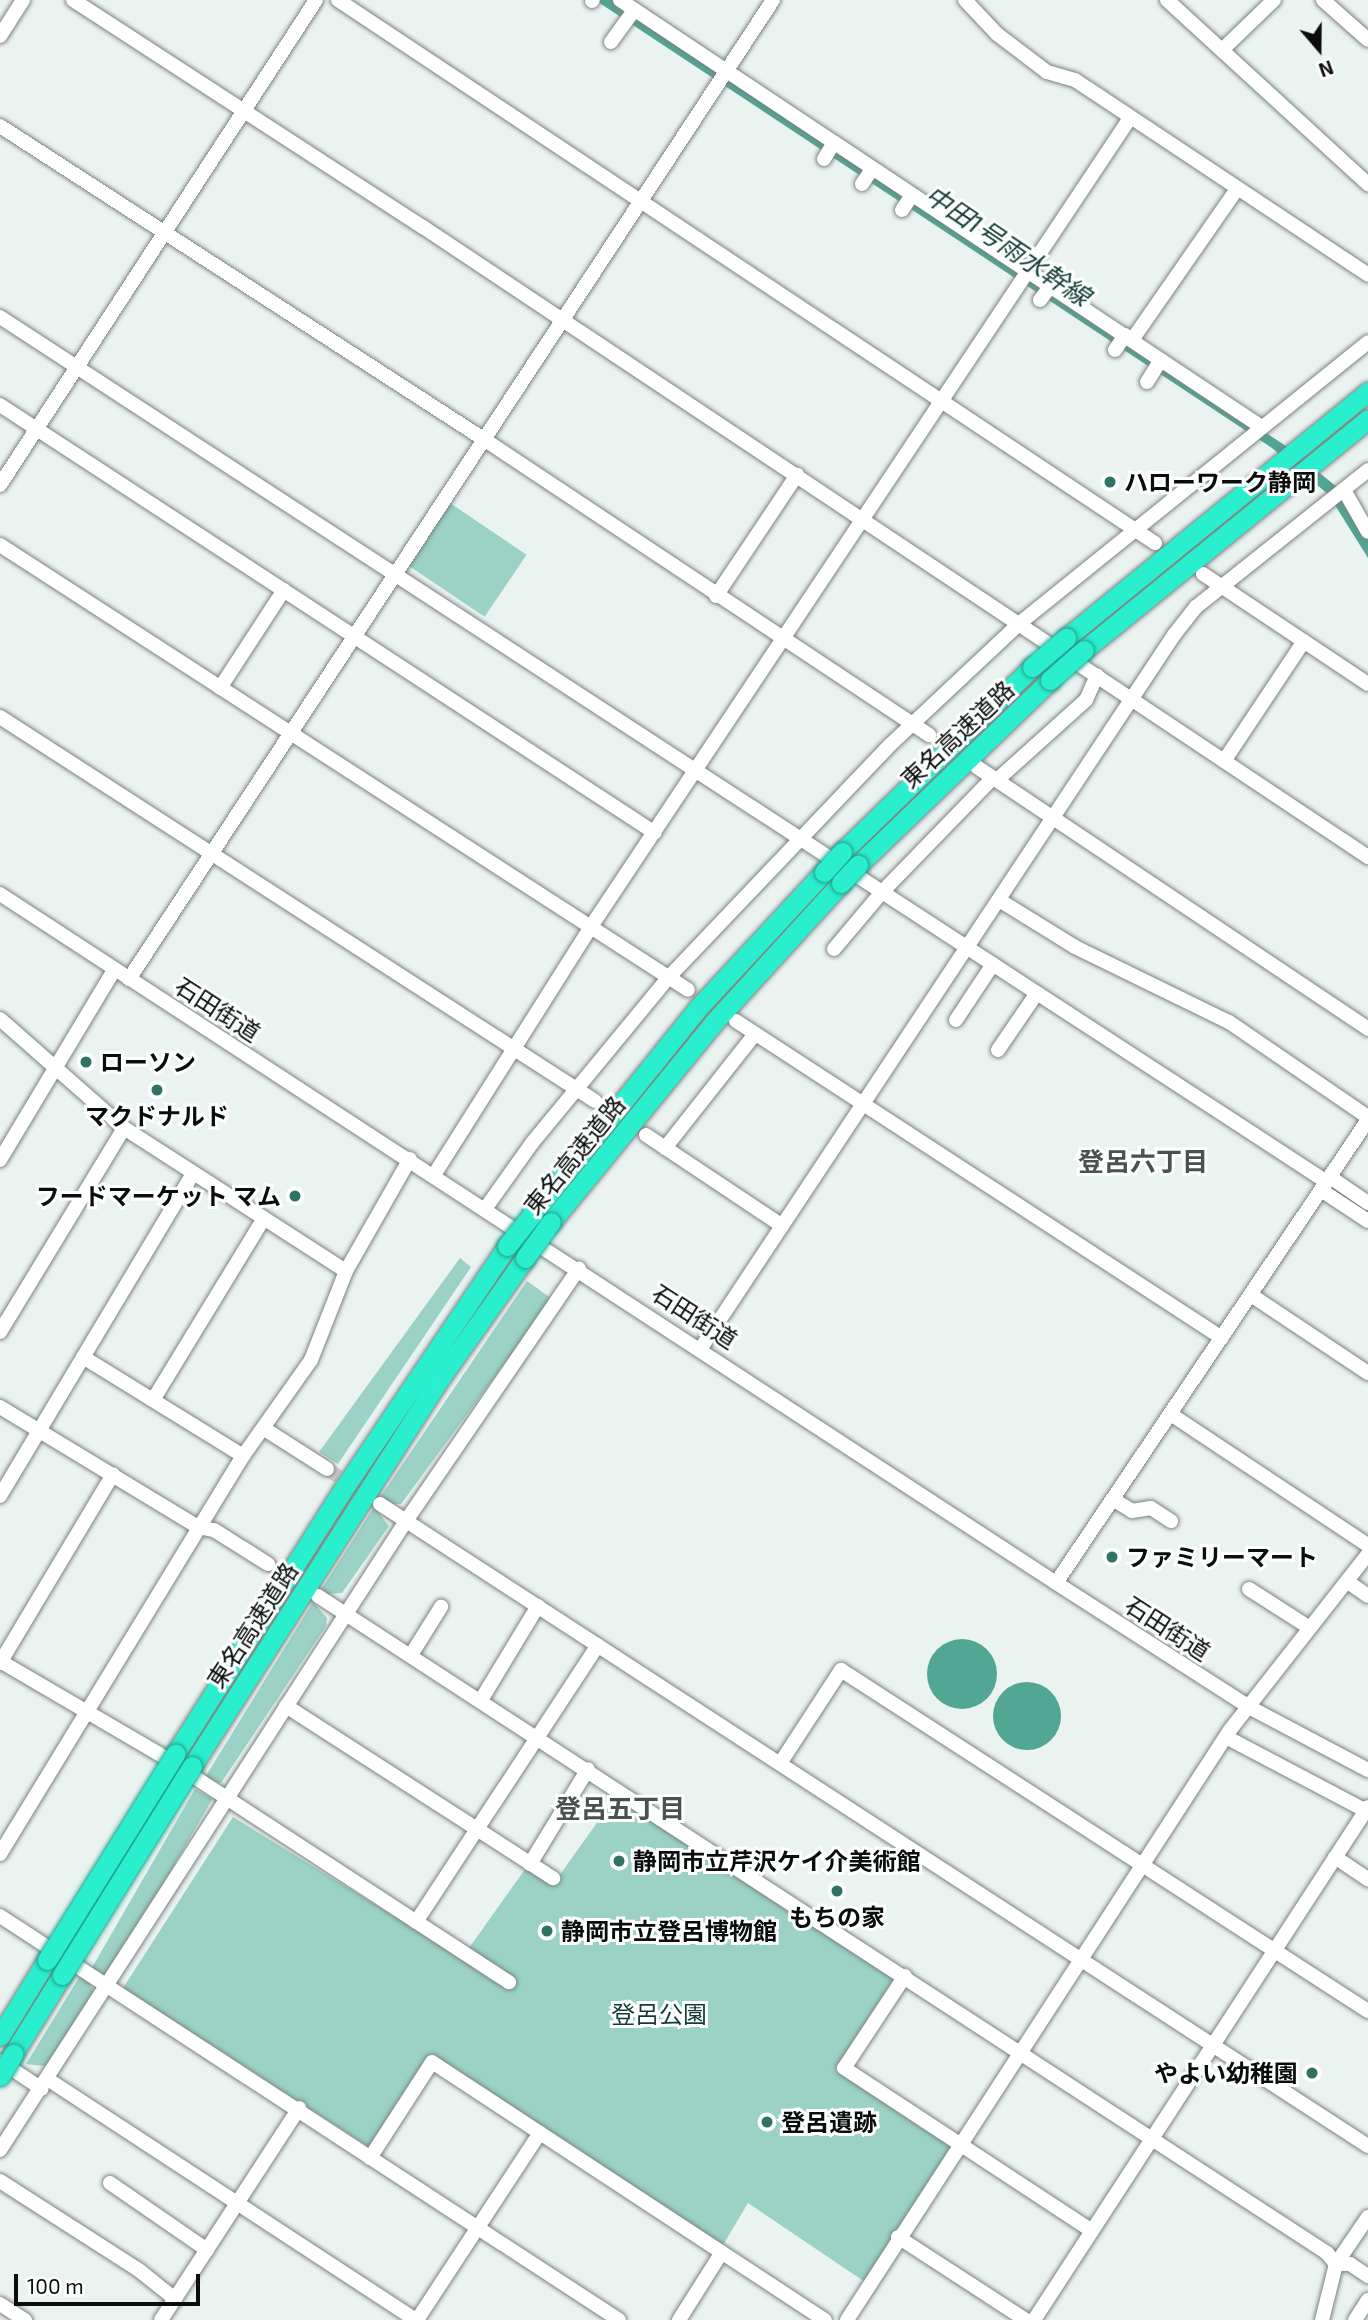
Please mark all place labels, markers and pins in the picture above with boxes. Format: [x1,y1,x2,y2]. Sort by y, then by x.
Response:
place label: ハローワーク静岡 [1124,468,1316,496]
marker: ハローワーク静岡 [1102,474,1118,490]
place label: ローソン [100,1048,196,1076]
marker: ローソン [78,1054,94,1070]
marker: マクドナルド [149,1082,165,1098]
place label: マクドナルド [85,1102,229,1130]
place label: フードマーケット マム [36,1182,281,1210]
marker: フードマーケット マム [287,1188,303,1204]
place label: ファミリーマート [1126,1543,1318,1571]
marker: ファミリーマート [1104,1549,1120,1565]
place label: 静岡市立芹沢ケイ介美術館 [633,1847,921,1875]
marker: 静岡市立芹沢ケイ介美術館 [611,1853,627,1869]
marker: もちの家 [829,1883,845,1899]
place label: もちの家 [789,1903,885,1931]
place label: 静岡市立登呂博物館 [561,1917,777,1945]
marker: 静岡市立登呂博物館 [539,1923,555,1939]
place label: やよい幼稚園 [1154,2059,1298,2087]
marker: やよい幼稚園 [1304,2065,1320,2081]
place label: 登呂遺跡 [781,2108,877,2136]
marker: 登呂遺跡 [759,2114,775,2130]

